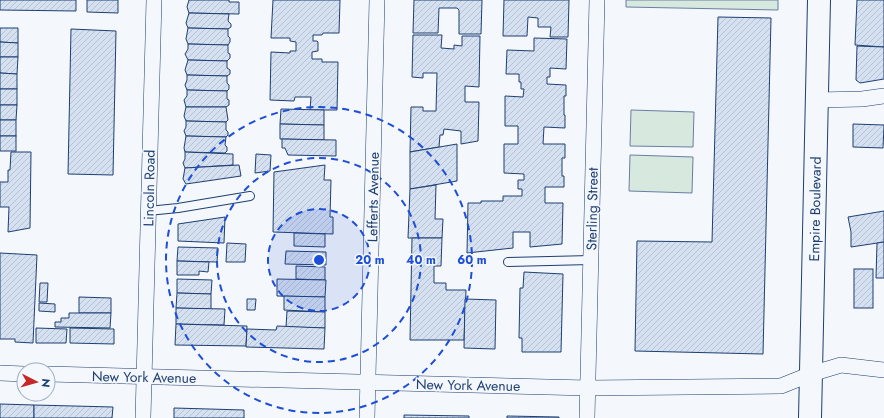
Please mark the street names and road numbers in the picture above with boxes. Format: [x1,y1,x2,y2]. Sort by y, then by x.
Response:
street label: Lincoln Road [138,150,160,226]
street label: Lefferts Avenue [362,152,384,242]
street label: Empire Boulevard [804,156,826,262]
street label: Sterling Street [581,167,603,251]
street label: New York Avenue [92,366,196,388]
street label: New York Avenue [416,374,520,396]

